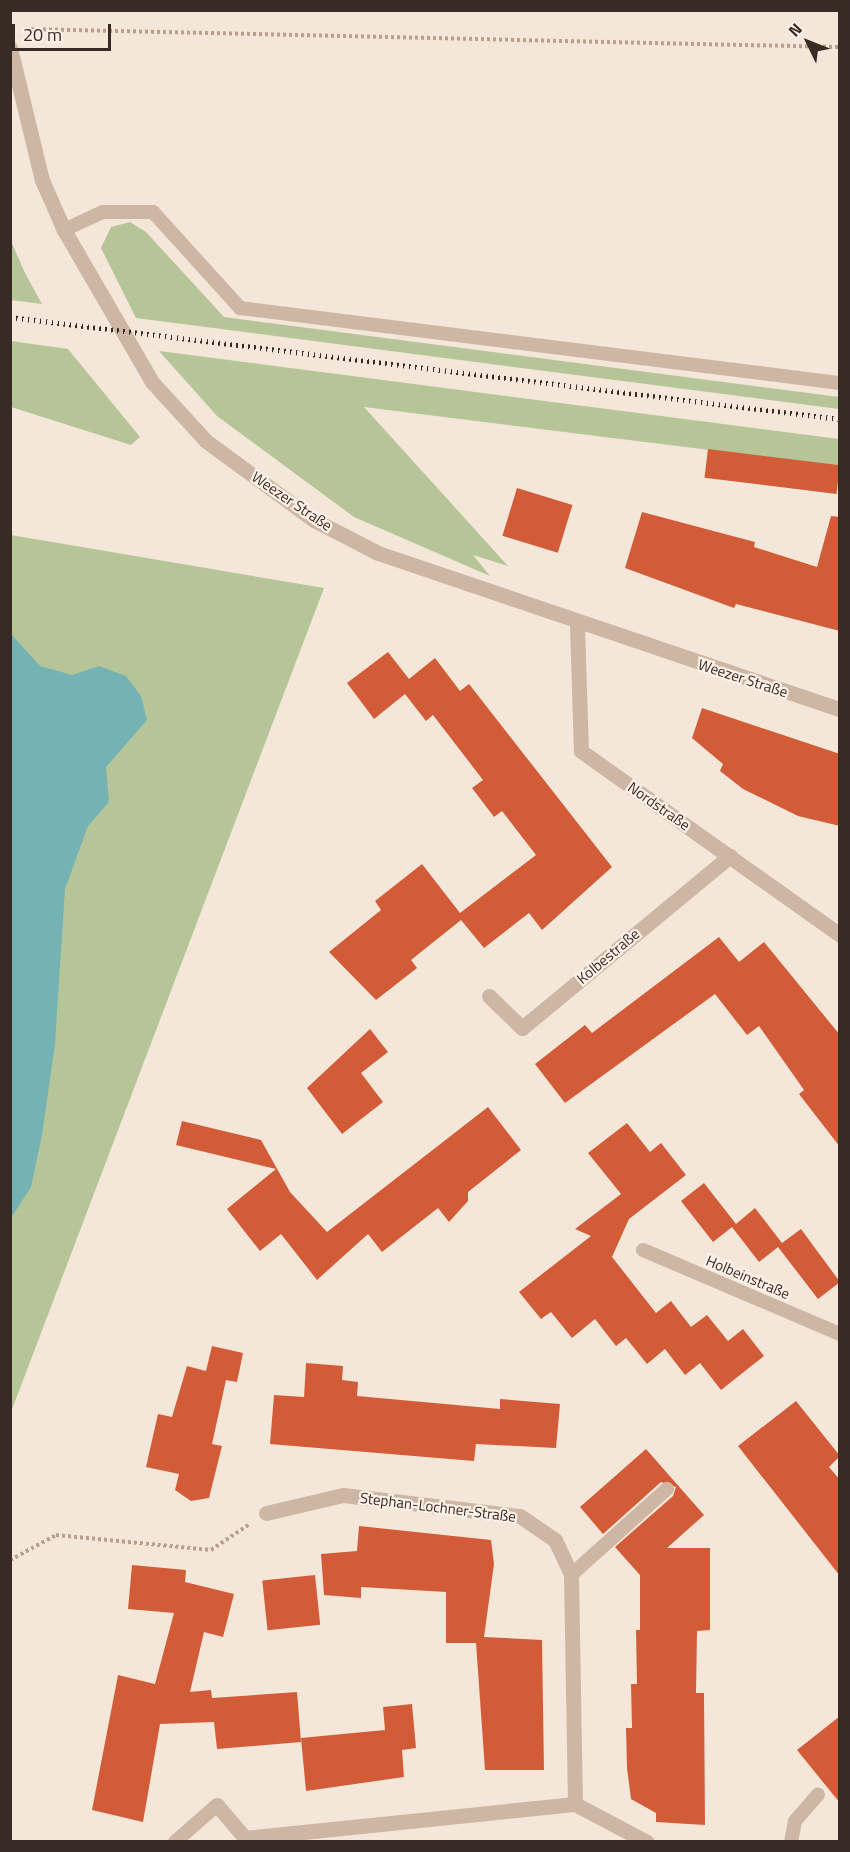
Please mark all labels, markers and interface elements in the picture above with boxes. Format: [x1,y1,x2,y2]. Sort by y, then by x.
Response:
scale bar [15,12,114,50]
north arrow [778,12,838,72]
text: N [782,17,807,42]
text: 20 m [23,21,62,48]
street label: Weezer Straße [248,467,336,535]
street label: Weezer Straße [696,655,790,701]
street label: Nordstraße [624,778,694,834]
street label: Kolbestraße [573,925,643,987]
street label: Holbeinstraße [703,1251,793,1303]
street label: Stephan-Lochner-Straße [359,1489,517,1525]

